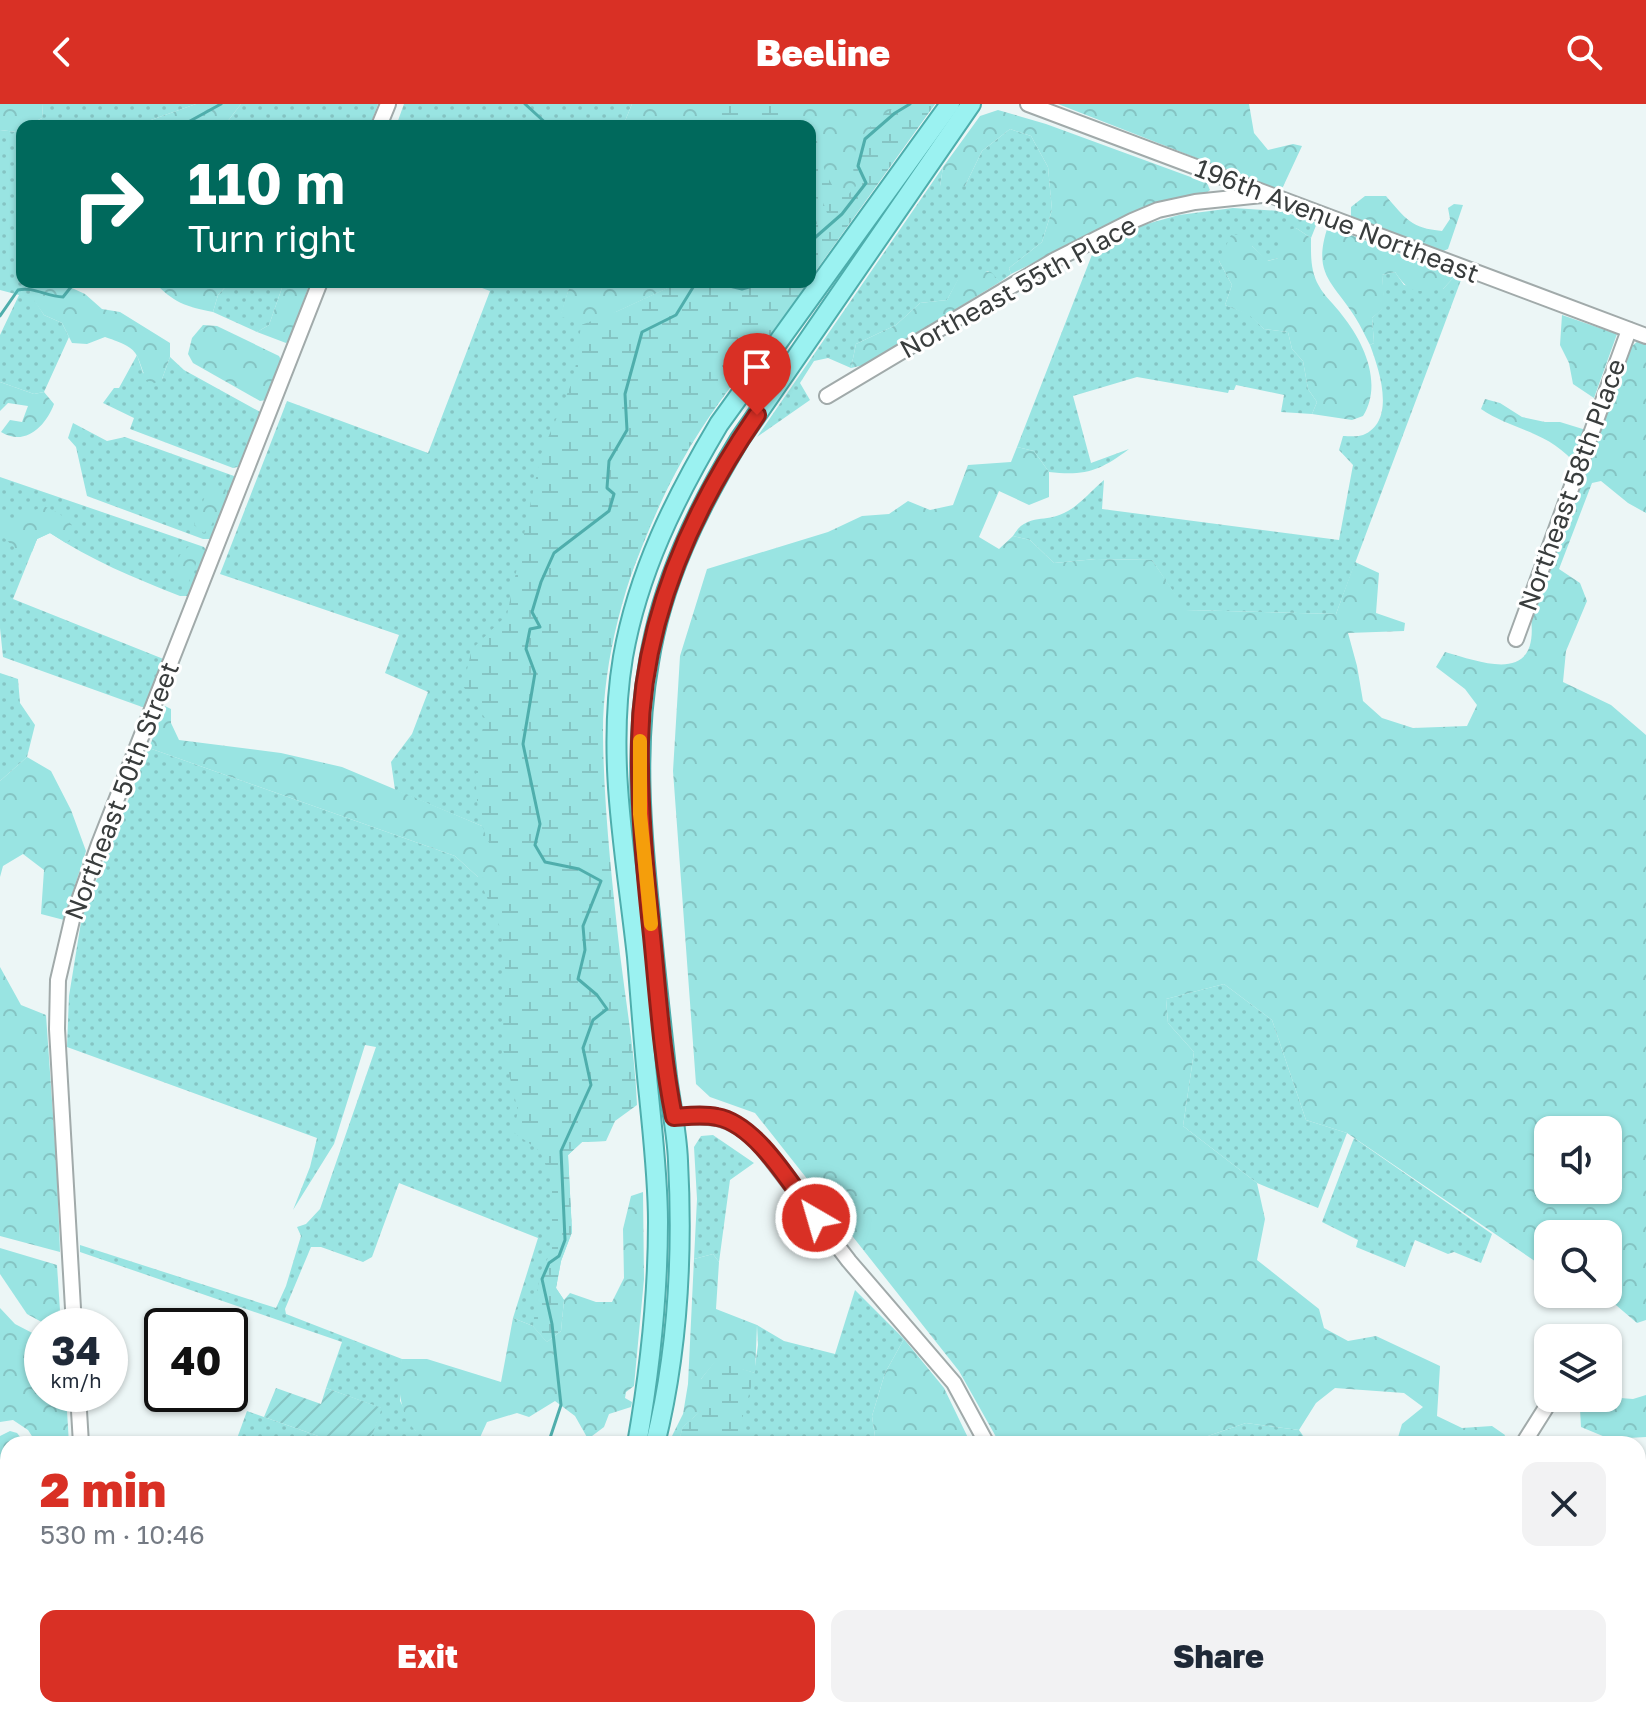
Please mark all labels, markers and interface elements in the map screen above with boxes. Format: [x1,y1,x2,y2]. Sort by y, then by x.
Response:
icon: back [40,30,84,74]
icon: search [1562,30,1606,74]
text: Beeline [756,31,890,74]
text: 110 m [188,149,345,216]
icon: right [56,152,160,256]
street label: 196th Avenue Northeast [1191,152,1484,289]
street label: Northeast 55th Place [894,209,1141,364]
text: Turn right [188,217,356,260]
pin [723,333,791,415]
icon: arrive [735,345,779,389]
street label: Northeast 58th Place [1511,355,1632,615]
street label: Northeast 50th Street [58,657,185,924]
map controls [1534,1116,1622,1412]
button: sound [1534,1116,1622,1204]
position arrow [774,1176,858,1260]
button: search [1534,1220,1622,1308]
speed limit sign: 40 [144,1308,248,1412]
button: layers [1534,1324,1622,1412]
text: 34 [51,1326,101,1374]
text: km/h [51,1368,101,1392]
text: 2 min [40,1460,166,1518]
button: close [1522,1462,1606,1546]
text: 530 m · 10:46 [40,1519,205,1550]
button: Exit [40,1610,815,1702]
button: Share [831,1610,1606,1702]

